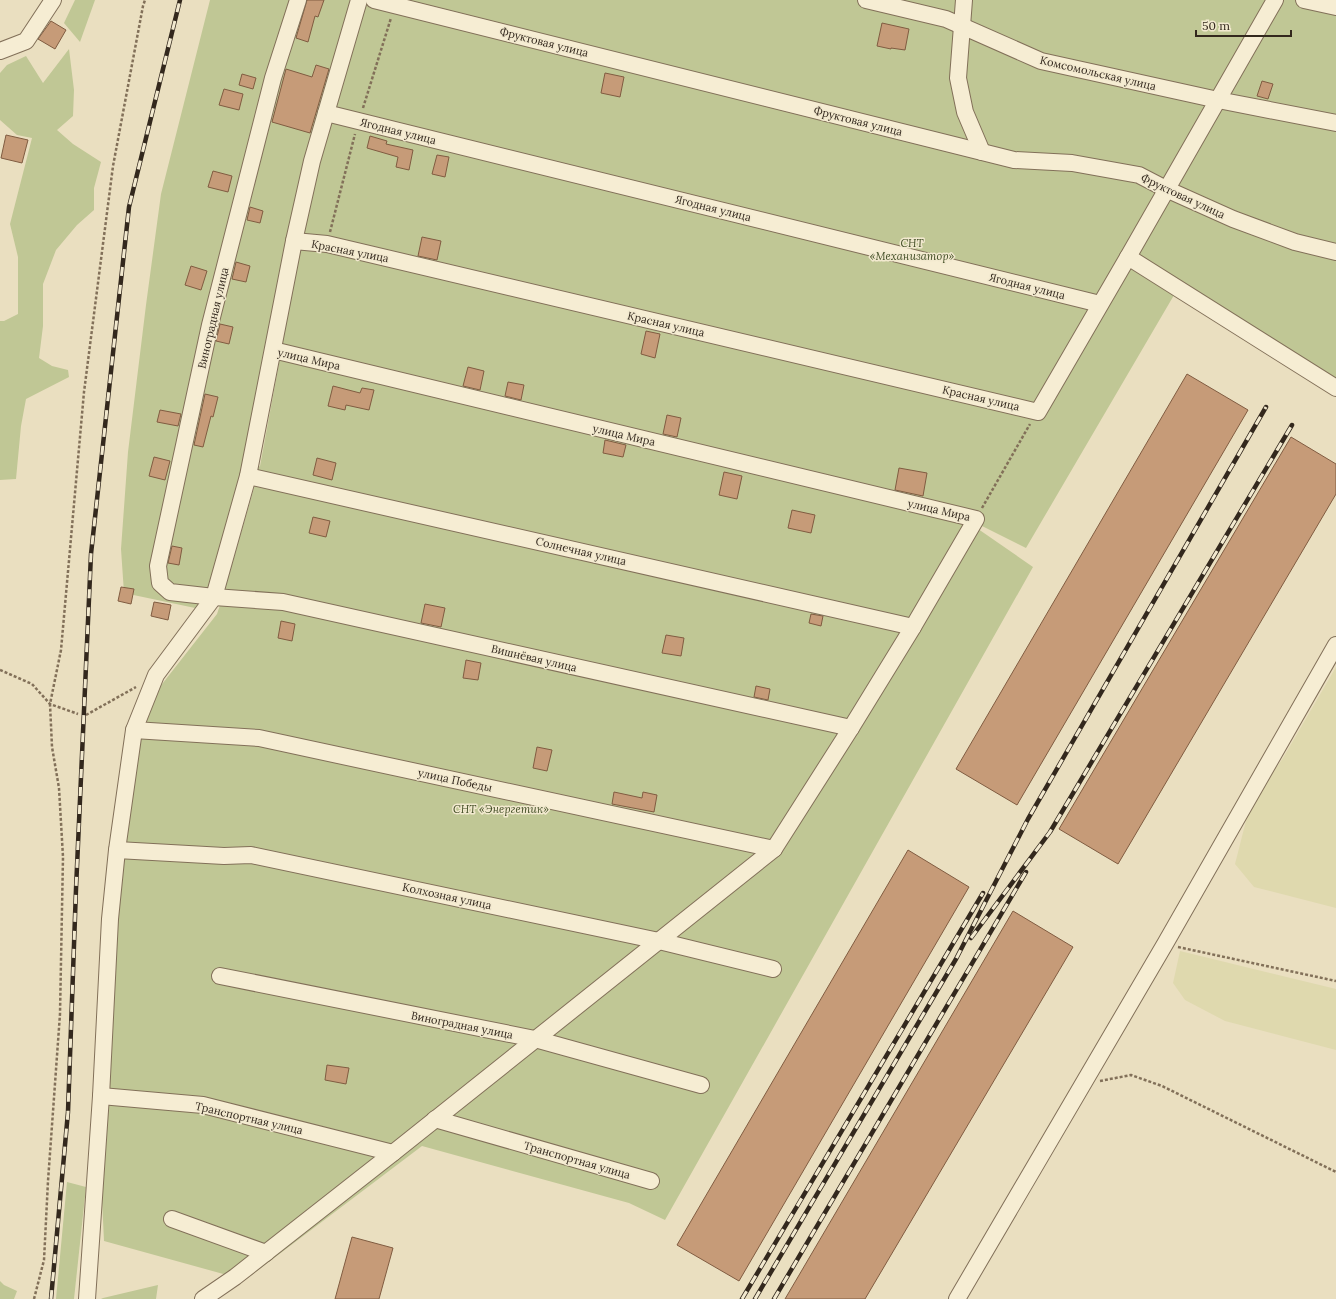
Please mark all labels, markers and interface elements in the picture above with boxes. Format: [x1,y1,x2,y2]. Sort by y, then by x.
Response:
scale bar [1196,12,1291,38]
text: 50 m [1202,18,1230,33]
street label: Фруктовая улица [498,24,590,60]
street label: Комсомольская улица [1039,53,1158,93]
street label: Фруктовая улица [812,103,904,139]
street label: Ягодная улица [358,115,438,147]
street label: Фруктовая улица [1139,170,1227,222]
street label: Ягодная улица [673,192,753,224]
park label: СНТ «Механизатор» [870,236,954,263]
street label: Красная улица [310,237,390,265]
street label: Виноградная улица [195,266,232,370]
street label: Ягодная улица [987,270,1067,302]
street label: Красная улица [626,308,706,340]
street label: улица Мира [276,345,342,373]
street label: Красная улица [941,382,1021,414]
street label: улица Мира [591,421,657,449]
street label: улица Мира [906,496,972,524]
street label: Солнечная улица [534,534,628,568]
street label: Вишнёвая улица [490,641,579,675]
street label: улица Победы [417,765,493,795]
park label: СНТ «Энергетик» [453,802,549,816]
street label: Колхозная улица [401,880,493,912]
street label: Виноградная улица [410,1008,515,1042]
street label: Транспортная улица [194,1099,305,1137]
street label: Транспортная улица [522,1138,632,1182]

